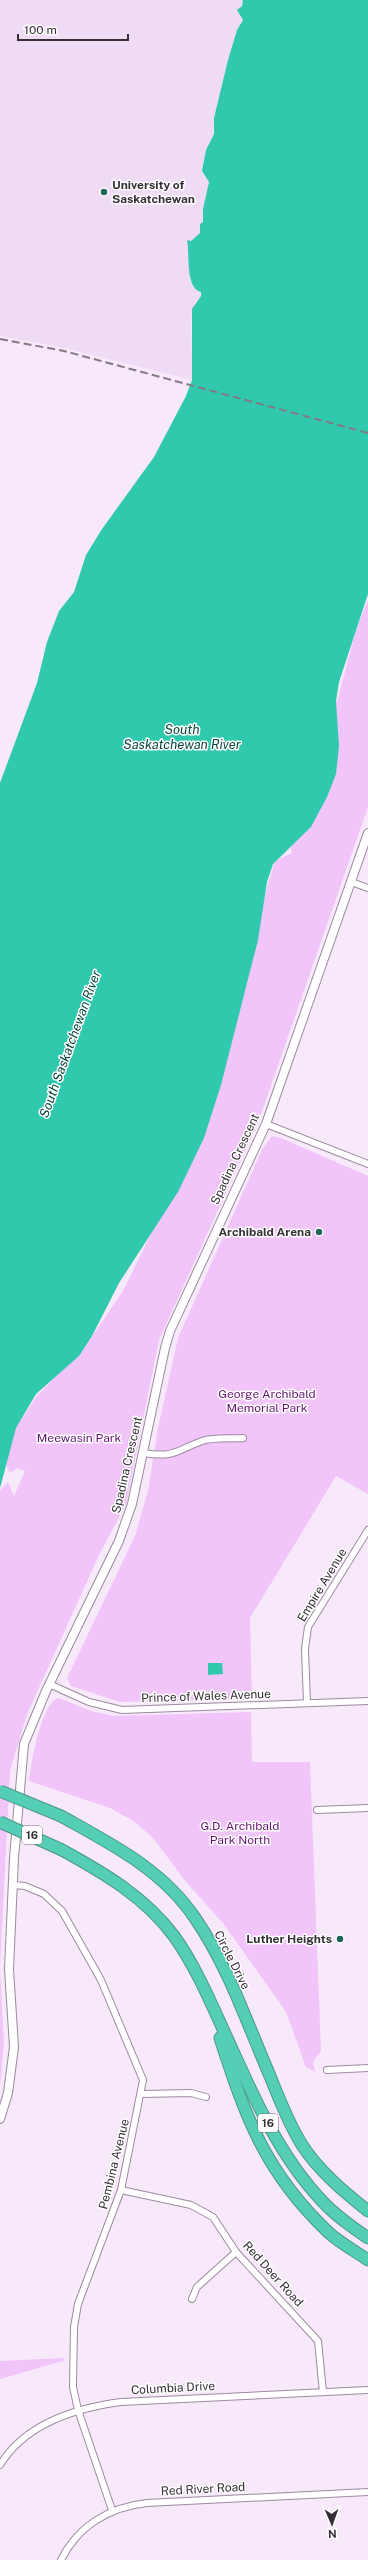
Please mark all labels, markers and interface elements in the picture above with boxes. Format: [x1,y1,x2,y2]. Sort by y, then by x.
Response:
scale bar [18,16,128,42]
text: 100 m [24,23,57,37]
place label: University of Saskatchewan [112,178,195,206]
marker: University of Saskatchewan [99,187,109,197]
water label: South Saskatchewan River [123,722,241,752]
water label: South Saskatchewan River [36,968,104,1120]
street label: Spadina Crescent [208,1111,262,1207]
place label: Archibald Arena [218,1225,311,1239]
marker: Archibald Arena [314,1227,324,1237]
park label: George Archibald Memorial Park [218,1387,316,1415]
street label: Spadina Crescent [109,1415,145,1515]
park label: Meewasin Park [37,1431,121,1445]
street label: Empire Avenue [295,1546,350,1624]
street label: Prince of Wales Avenue [141,1687,271,1705]
park label: G.D. Archibald Park North [201,1819,279,1847]
road number: 16 [22,1826,42,1844]
street label: Circle Drive [211,1928,253,1992]
place label: Luther Heights [246,1932,332,1946]
marker: Luther Heights [335,1934,345,1944]
road number: 16 [258,2114,278,2132]
street label: Pembina Avenue [96,2117,132,2211]
street label: Red Deer Road [240,2239,306,2309]
street label: Columbia Drive [131,2379,216,2397]
street label: Red River Road [160,2480,246,2498]
north arrow [312,2504,352,2544]
text: N [328,2528,337,2540]

